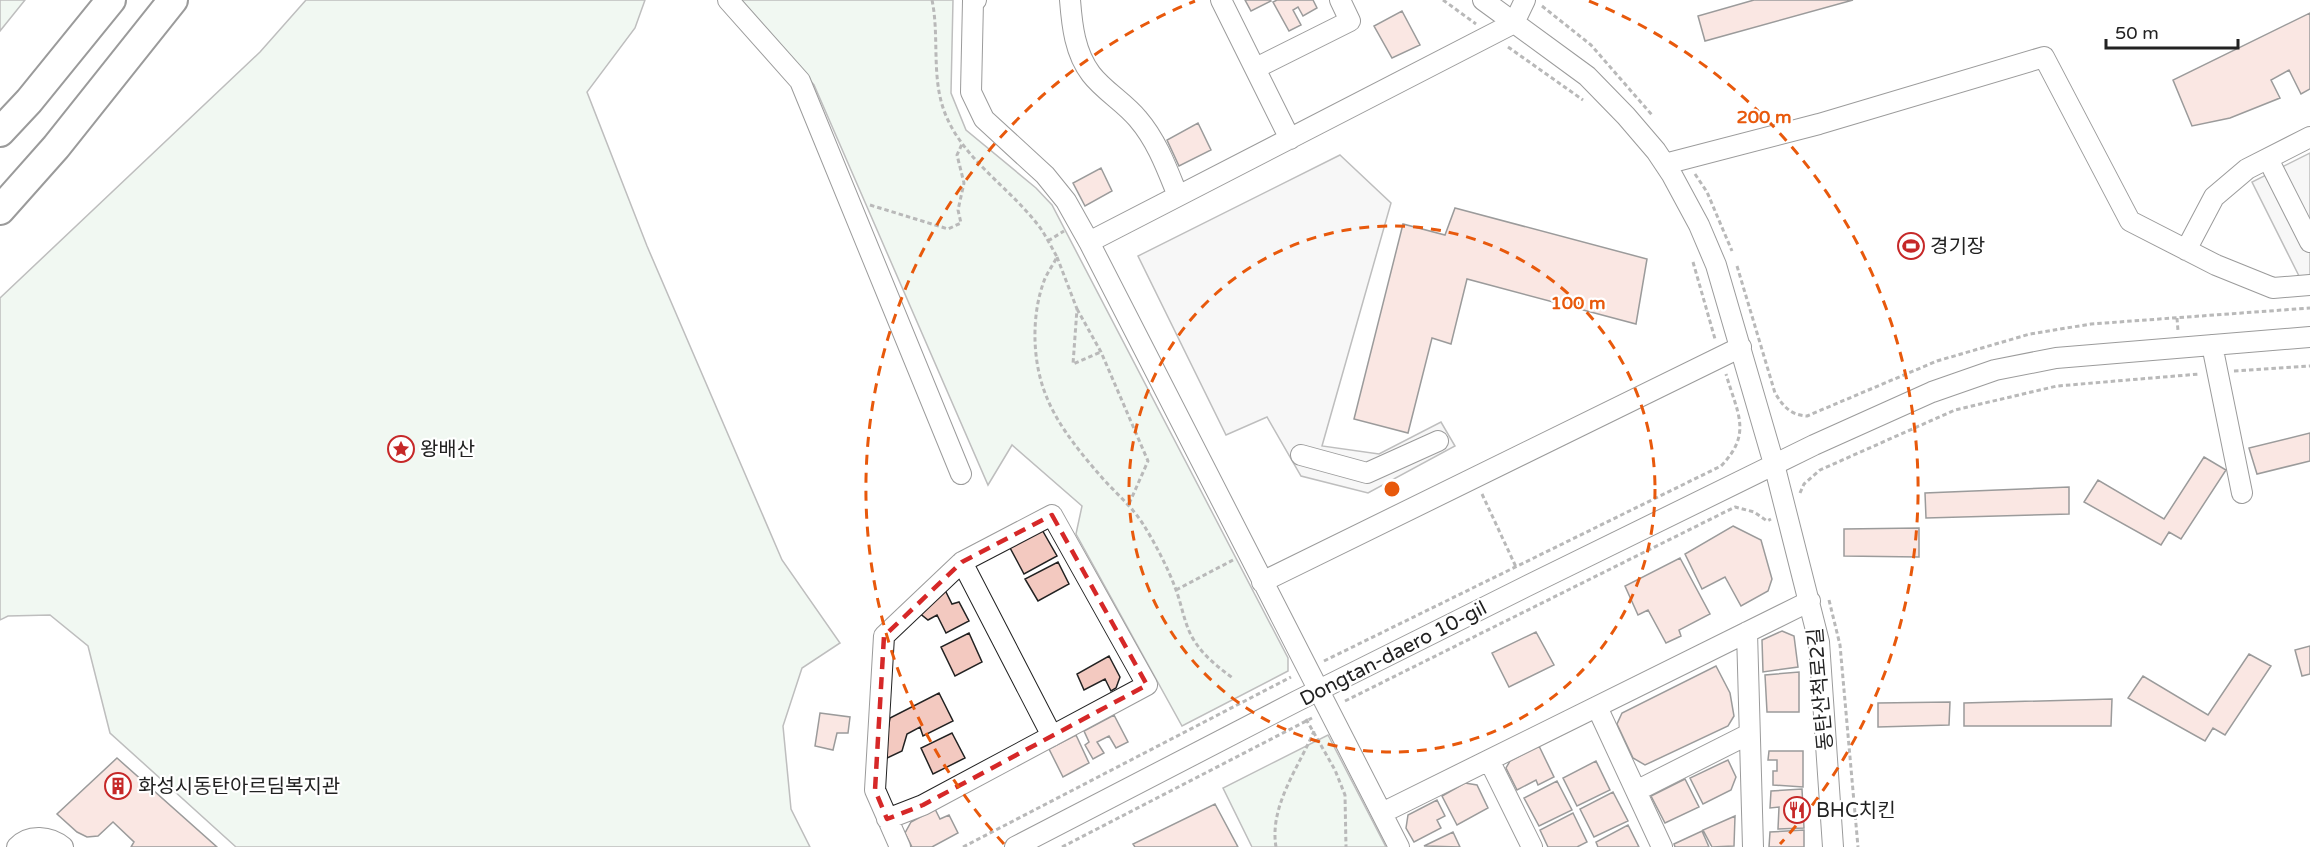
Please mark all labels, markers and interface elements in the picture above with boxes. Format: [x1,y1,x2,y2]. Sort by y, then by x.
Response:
scale bar [2106,12,2238,50]
text: 50 m [2115,22,2159,44]
text: 200 m [1736,106,1792,128]
sports icon: 경기장 [1896,231,1926,261]
place label: 경기장 [1930,235,1985,259]
text: 100 m [1550,292,1606,314]
place icon: 왕배산 [386,434,416,464]
place label: 왕배산 [420,438,475,462]
centre of rings [1382,479,1402,499]
street label: Dongtan-daero 10-gil [1296,596,1491,711]
street label: 동탄산척로2길 [1804,627,1838,751]
building icon: 화성시동탄아르딤복지관 [103,771,133,801]
place label: 화성시동탄아르딤복지관 [138,775,340,799]
restaurant icon: BHC치킨 [1782,795,1812,825]
place label: BHC치킨 [1816,799,1896,823]

